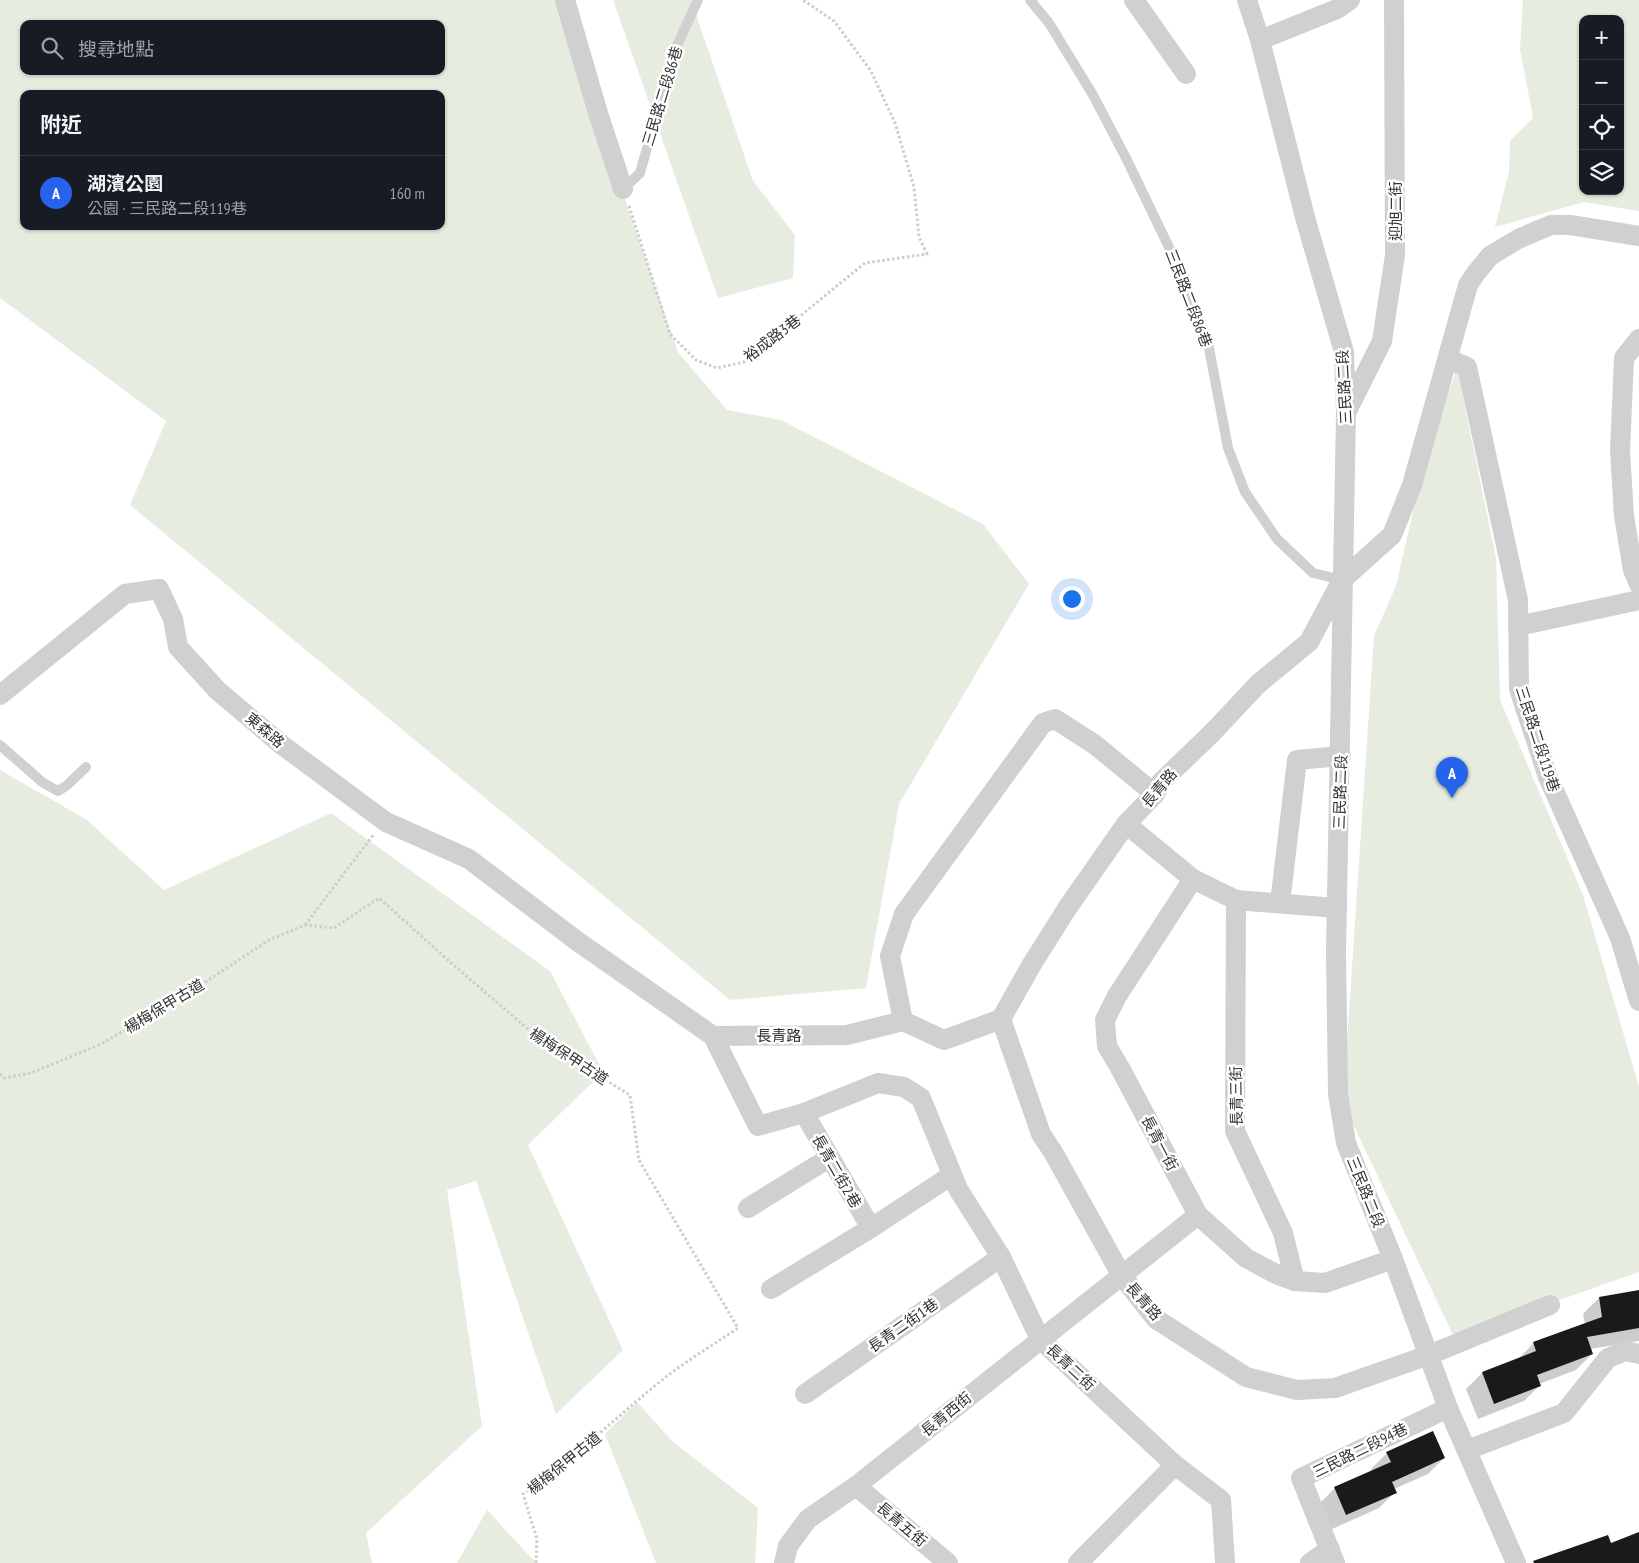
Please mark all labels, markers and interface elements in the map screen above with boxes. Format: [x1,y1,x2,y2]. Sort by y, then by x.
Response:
map controls [1579,15,1624,195]
button: + [1579,15,1624,60]
search box [20,20,445,75]
icon: search [38,34,66,62]
text: 搜尋地點 [78,37,154,61]
street label: 三民路二段86巷 [638,44,686,148]
button: − [1579,60,1624,105]
button: locate [1579,105,1624,150]
text: 附近 [40,111,82,138]
button: layers [1579,150,1624,195]
text: 湖濱公園 [87,171,163,195]
street label: 迎旭二街 [1386,181,1405,241]
text: A [52,183,60,203]
text: 160 m [390,183,425,203]
text: 公園 · 三民路二段119巷 [87,198,247,218]
street label: 三民路二段86巷 [1162,246,1216,350]
street label: 裕成路3巷 [740,310,804,366]
street label: 三民路二段 [1333,349,1355,425]
your location [1059,586,1085,612]
street label: 三民路二段119巷 [1512,684,1564,794]
street label: 東森路 [242,708,288,752]
street label: 三民路二段 [1329,754,1351,830]
pin: A [1436,757,1468,798]
street label: 長青路 [1137,765,1181,811]
street label: 楊梅保甲古道 [121,975,207,1037]
street label: 楊梅保甲古道 [526,1024,612,1088]
street label: 長青路 [756,1026,802,1045]
street label: 長青三街 [1226,1066,1246,1126]
street label: 長青一街 [1138,1112,1182,1174]
street label: 長青二街2巷 [808,1131,866,1211]
street label: 三民路二段 [1343,1154,1389,1230]
street label: 長青路 [1122,1278,1166,1324]
street label: 長青二街1巷 [864,1294,942,1356]
street label: 長青二街 [1043,1340,1099,1394]
street label: 長青西街 [917,1388,975,1440]
street label: 三民路二段94巷 [1309,1419,1411,1481]
street label: 楊梅保甲古道 [523,1427,605,1499]
street label: 長青五街 [873,1497,931,1551]

